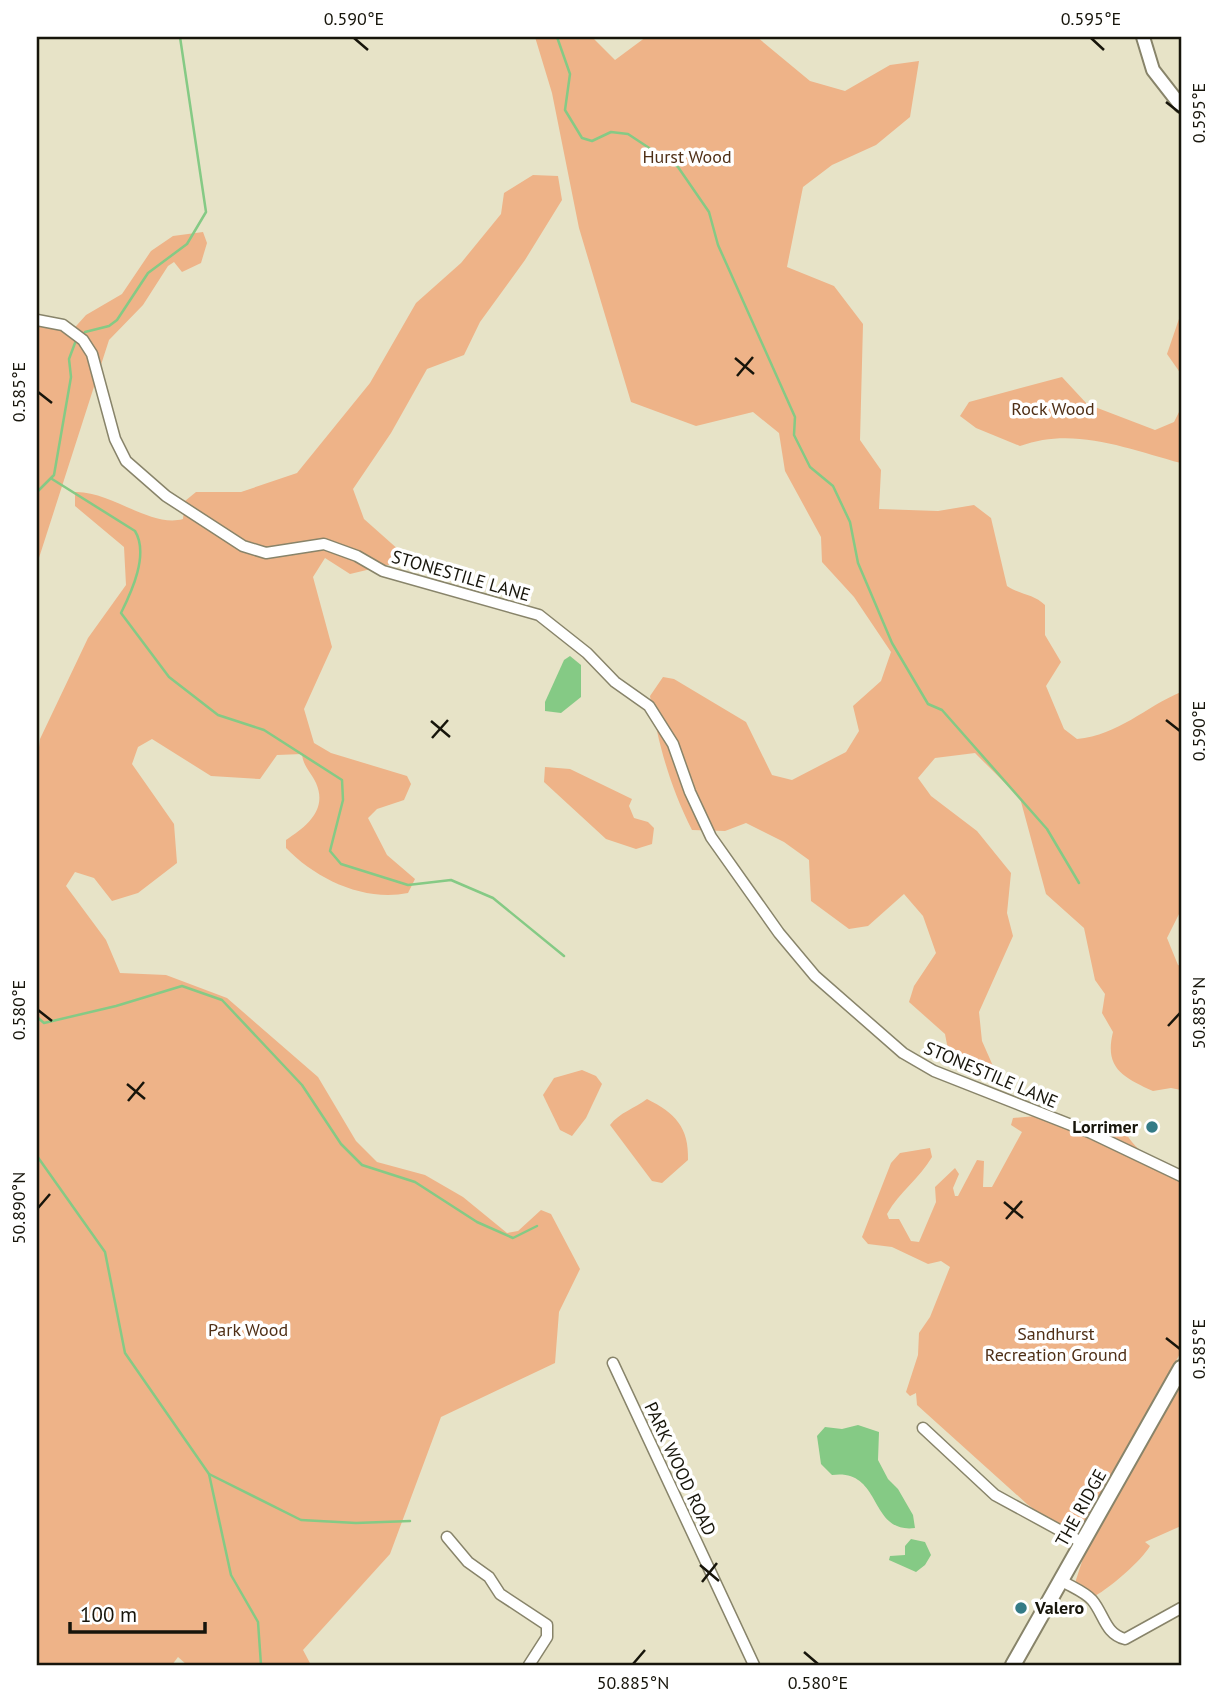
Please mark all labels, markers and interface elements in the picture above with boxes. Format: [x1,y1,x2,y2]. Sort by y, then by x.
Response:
text: 0.590°E [324,7,384,30]
text: 0.595°E [1061,7,1121,30]
text: 0.595°E [1187,83,1210,143]
park label: Hurst Wood [642,145,732,168]
text: 0.585°E [7,362,30,422]
park label: Rock Wood [1011,397,1095,420]
street label: STONESTILE LANE [389,545,533,606]
text: 0.590°E [1187,701,1210,761]
text: 50.885°N [1187,977,1210,1049]
text: 0.580°E [7,980,30,1040]
street label: STONESTILE LANE [921,1036,1062,1113]
place label: Lorrimer [1072,1115,1139,1138]
marker: Lorrimer [1144,1119,1160,1135]
text: 50.890°N [7,1172,30,1244]
park label: Park Wood [208,1318,288,1341]
text: 0.585°E [1187,1319,1210,1379]
park label: Sandhurst Recreation Ground [985,1322,1127,1366]
street label: PARK WOOD ROAD [639,1398,721,1539]
street label: THE RIDGE [1050,1465,1111,1550]
scale bar [70,1590,205,1634]
place label: Valero [1034,1596,1084,1619]
marker: Valero [1013,1600,1029,1616]
text: 100 m [80,1601,137,1628]
text: 50.885°N [597,1671,669,1694]
text: 0.580°E [788,1671,848,1694]

